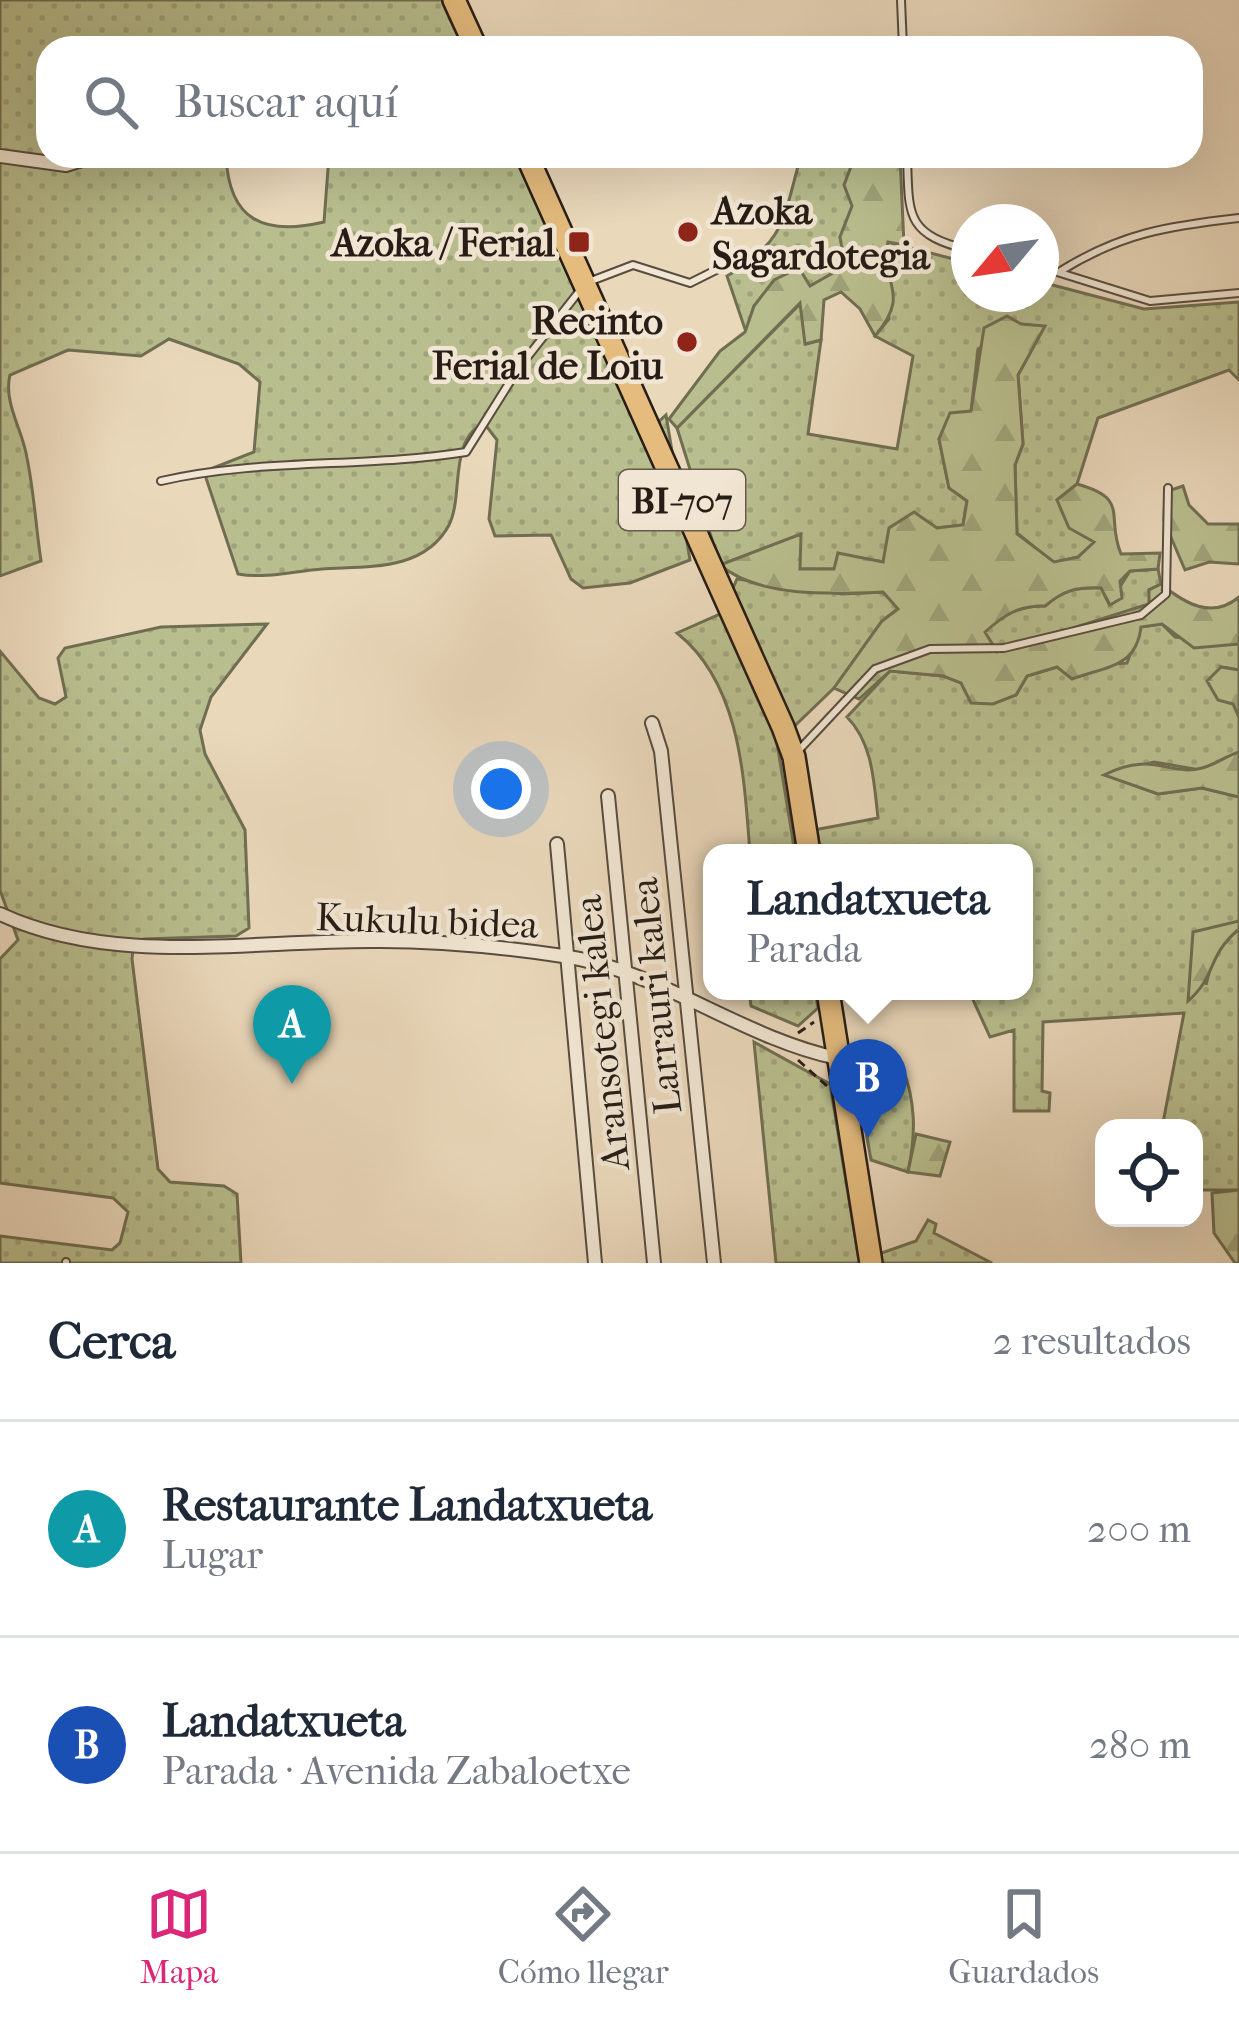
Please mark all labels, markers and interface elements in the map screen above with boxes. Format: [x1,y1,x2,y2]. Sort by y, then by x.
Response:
search box [36,36,1203,168]
icon: search [78,69,144,135]
text: Buscar aquí [174,76,398,129]
place label: Azoka Sagardotegia [710,188,931,279]
north arrow [951,204,1059,312]
marker: Azoka Sagardotegia [675,219,701,245]
place label: Azoka / Ferial [330,220,555,266]
marker: Azoka / Ferial [566,229,592,255]
place label: Recinto Ferial de Loiu [432,298,664,389]
marker: Recinto Ferial de Loiu [674,329,700,355]
road number: BI-707 [619,470,745,530]
your location [471,759,531,819]
popup [703,844,1033,1000]
text: Landatxueta [746,873,990,926]
street label: Larrauri kalea [621,875,691,1116]
street label: Aransotegi kalea [565,892,640,1175]
street label: Kukulu bidea [315,894,540,948]
text: Parada [746,926,861,972]
pin: A [253,985,331,1084]
pin: B [829,1039,907,1138]
map controls [1095,1119,1203,1227]
button: locate [1095,1119,1203,1227]
text: Cerca [48,1311,175,1371]
text: 2 resultados [993,1318,1191,1364]
text: Restaurante Landatxueta [162,1479,652,1532]
text: A [74,1506,100,1552]
text: 200 m [1087,1506,1191,1552]
text: Lugar [162,1532,263,1578]
text: Landatxueta [162,1695,405,1748]
text: B [74,1722,100,1768]
text: 280 m [1089,1722,1191,1768]
text: Parada · Avenida Zabaloetxe [162,1748,631,1794]
tab: Mapa [140,1881,218,1992]
tab: Cómo llegar [498,1881,669,1992]
tab: Guardados [948,1881,1099,1992]

